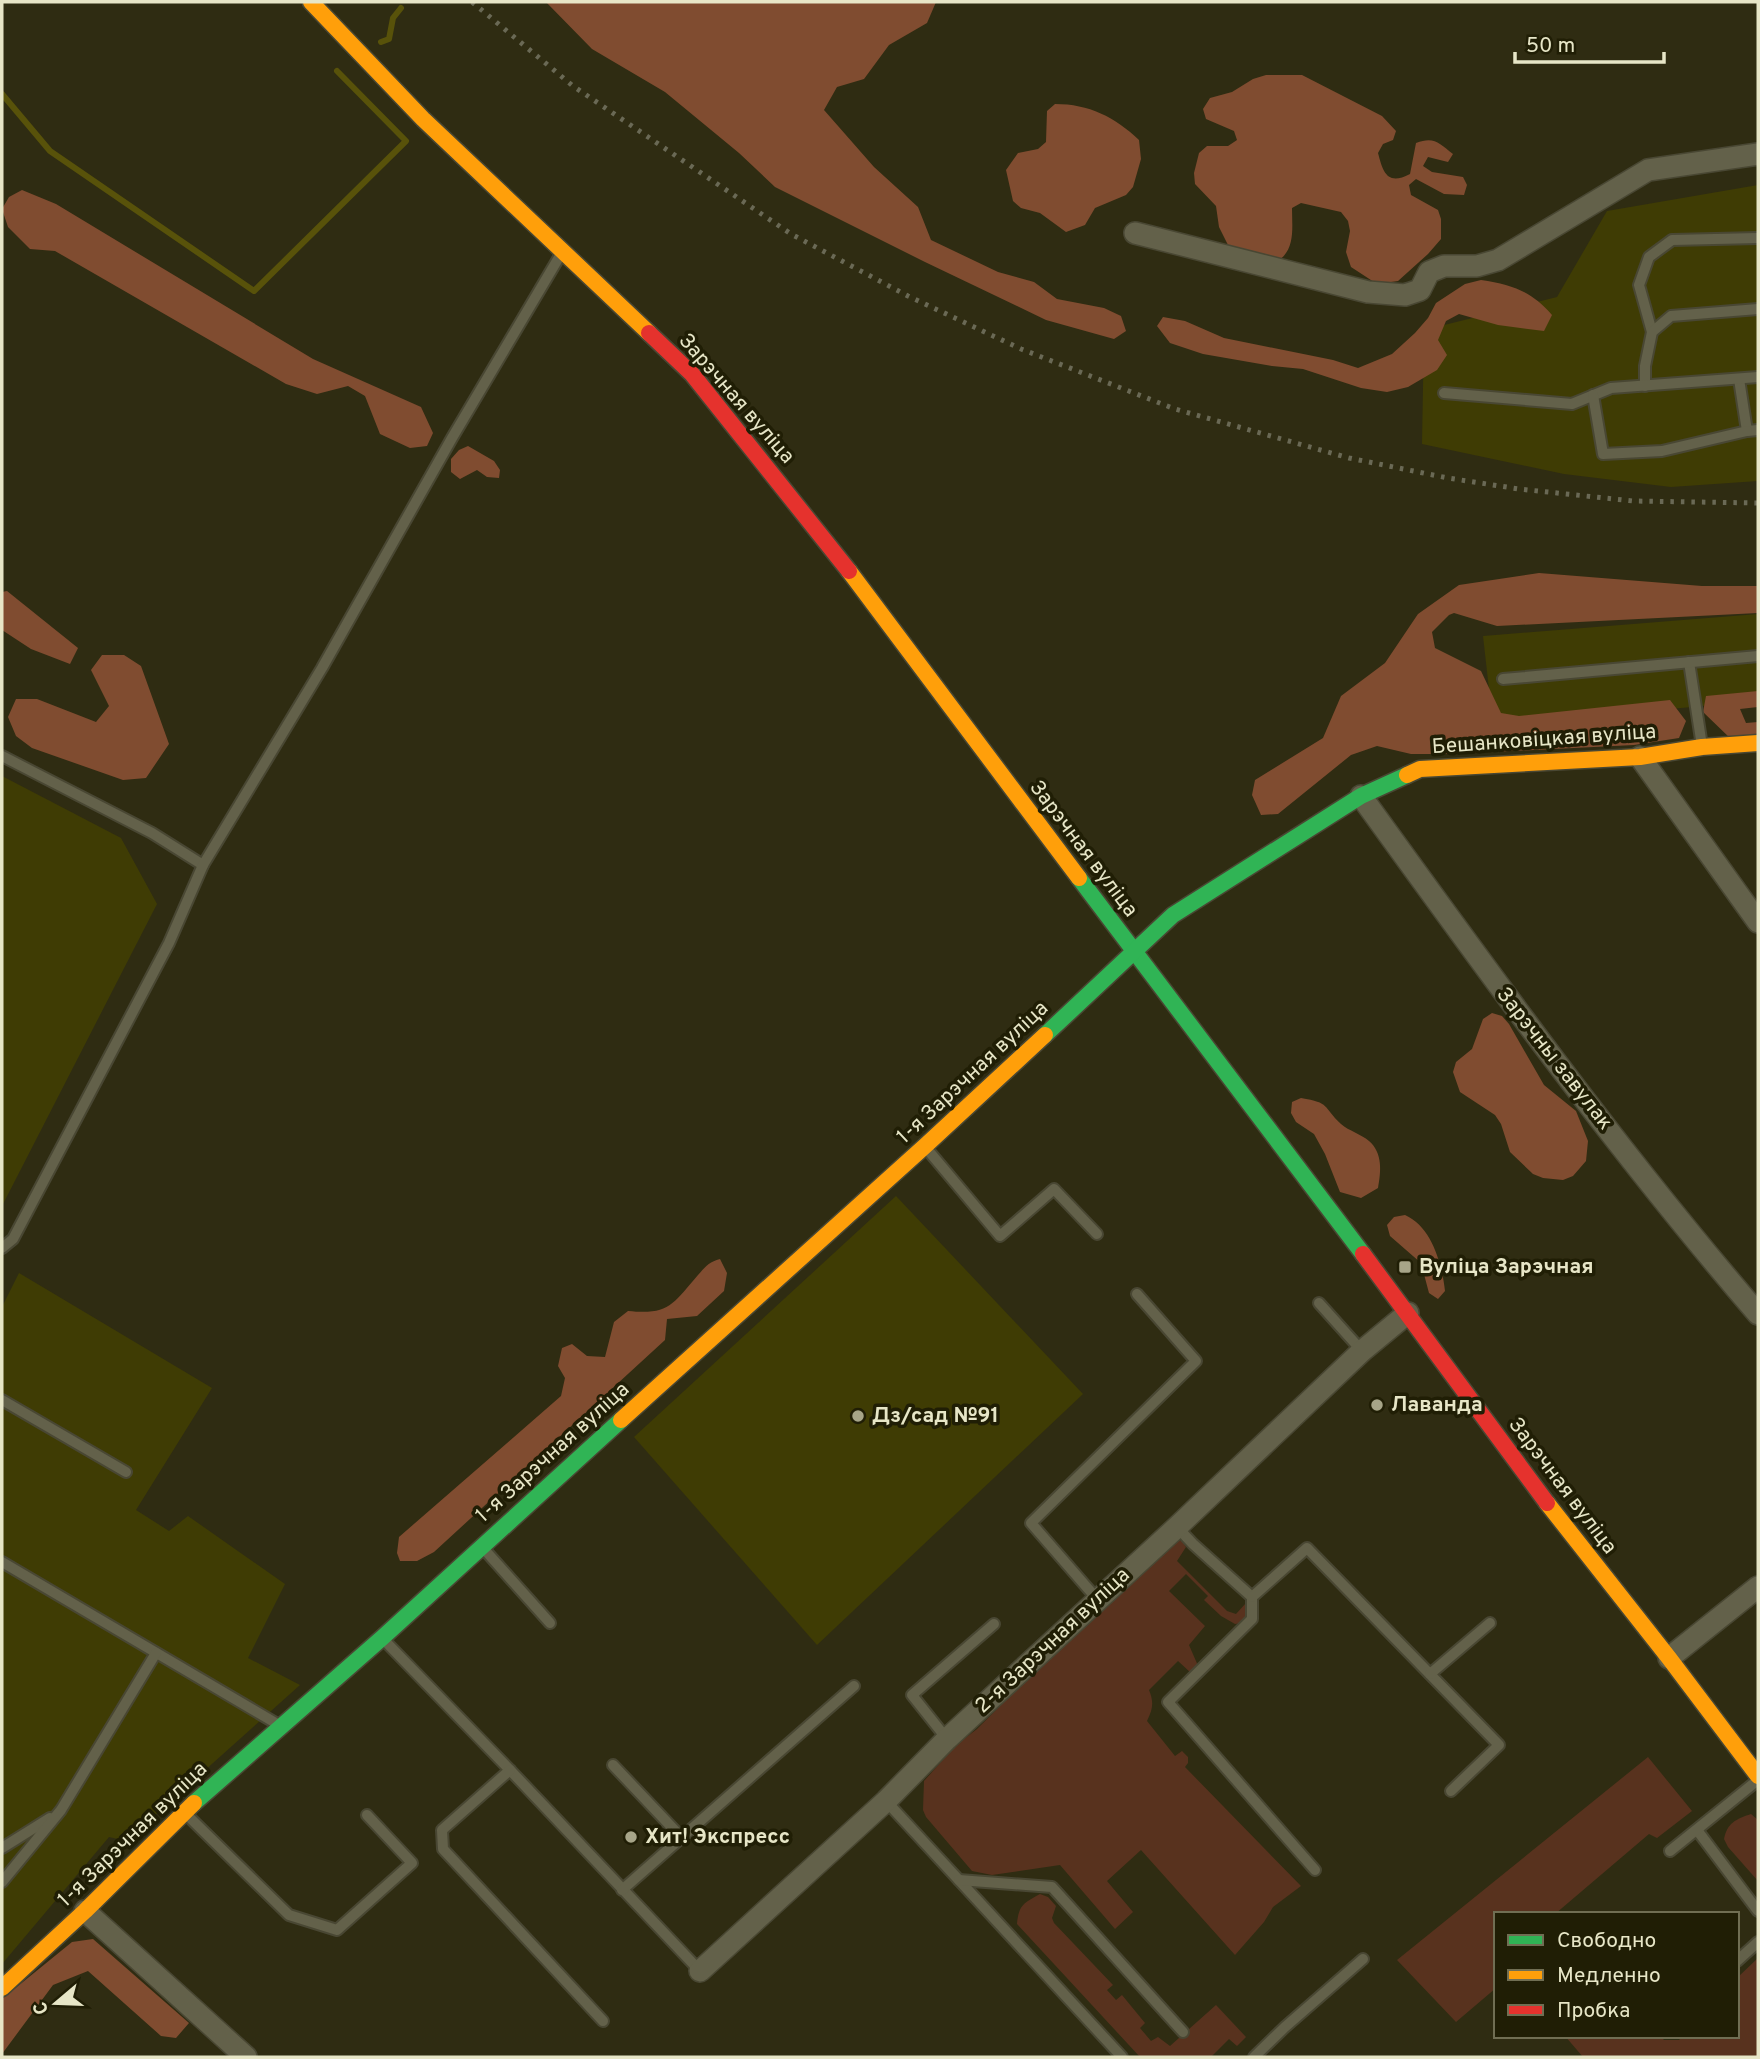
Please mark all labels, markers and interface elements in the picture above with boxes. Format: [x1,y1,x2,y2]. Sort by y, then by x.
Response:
scale bar [1515,21,1664,65]
text: 50 m [1526,33,1575,60]
street label: Зарэчная вуліца [672,328,800,470]
street label: Бешанковіцкая вуліца [1431,719,1657,761]
street label: Зарэчная вуліца [1023,775,1143,923]
street label: Зарэчны завулак [1490,982,1618,1136]
street label: 1-я Зарэчная вуліца [891,996,1055,1150]
place label: Вуліца Зарэчная [1419,1254,1594,1281]
marker: Вуліца Зарэчная [1397,1259,1413,1275]
street label: 1-я Зарэчная вуліца [470,1377,636,1529]
place label: Лаванда [1391,1392,1483,1419]
marker: Лаванда [1369,1397,1385,1413]
place label: Дз/сад №91 [872,1403,999,1430]
marker: Дз/сад №91 [850,1408,866,1424]
street label: Зарэчная вуліца [1502,1412,1622,1560]
street label: 2-я Зарэчная вуліца [970,1562,1136,1720]
street label: 1-я Зарэчная вуліца [52,1757,214,1913]
place label: Хит! Экспресс [645,1824,790,1851]
marker: Хит! Экспресс [623,1829,639,1845]
legend [1494,1912,1739,2038]
text: Свободно [1557,1928,1656,1955]
text: Медленно [1557,1963,1661,1990]
north arrow [21,1968,91,2038]
text: С [28,1998,55,2018]
text: Пробка [1557,1998,1630,2025]

